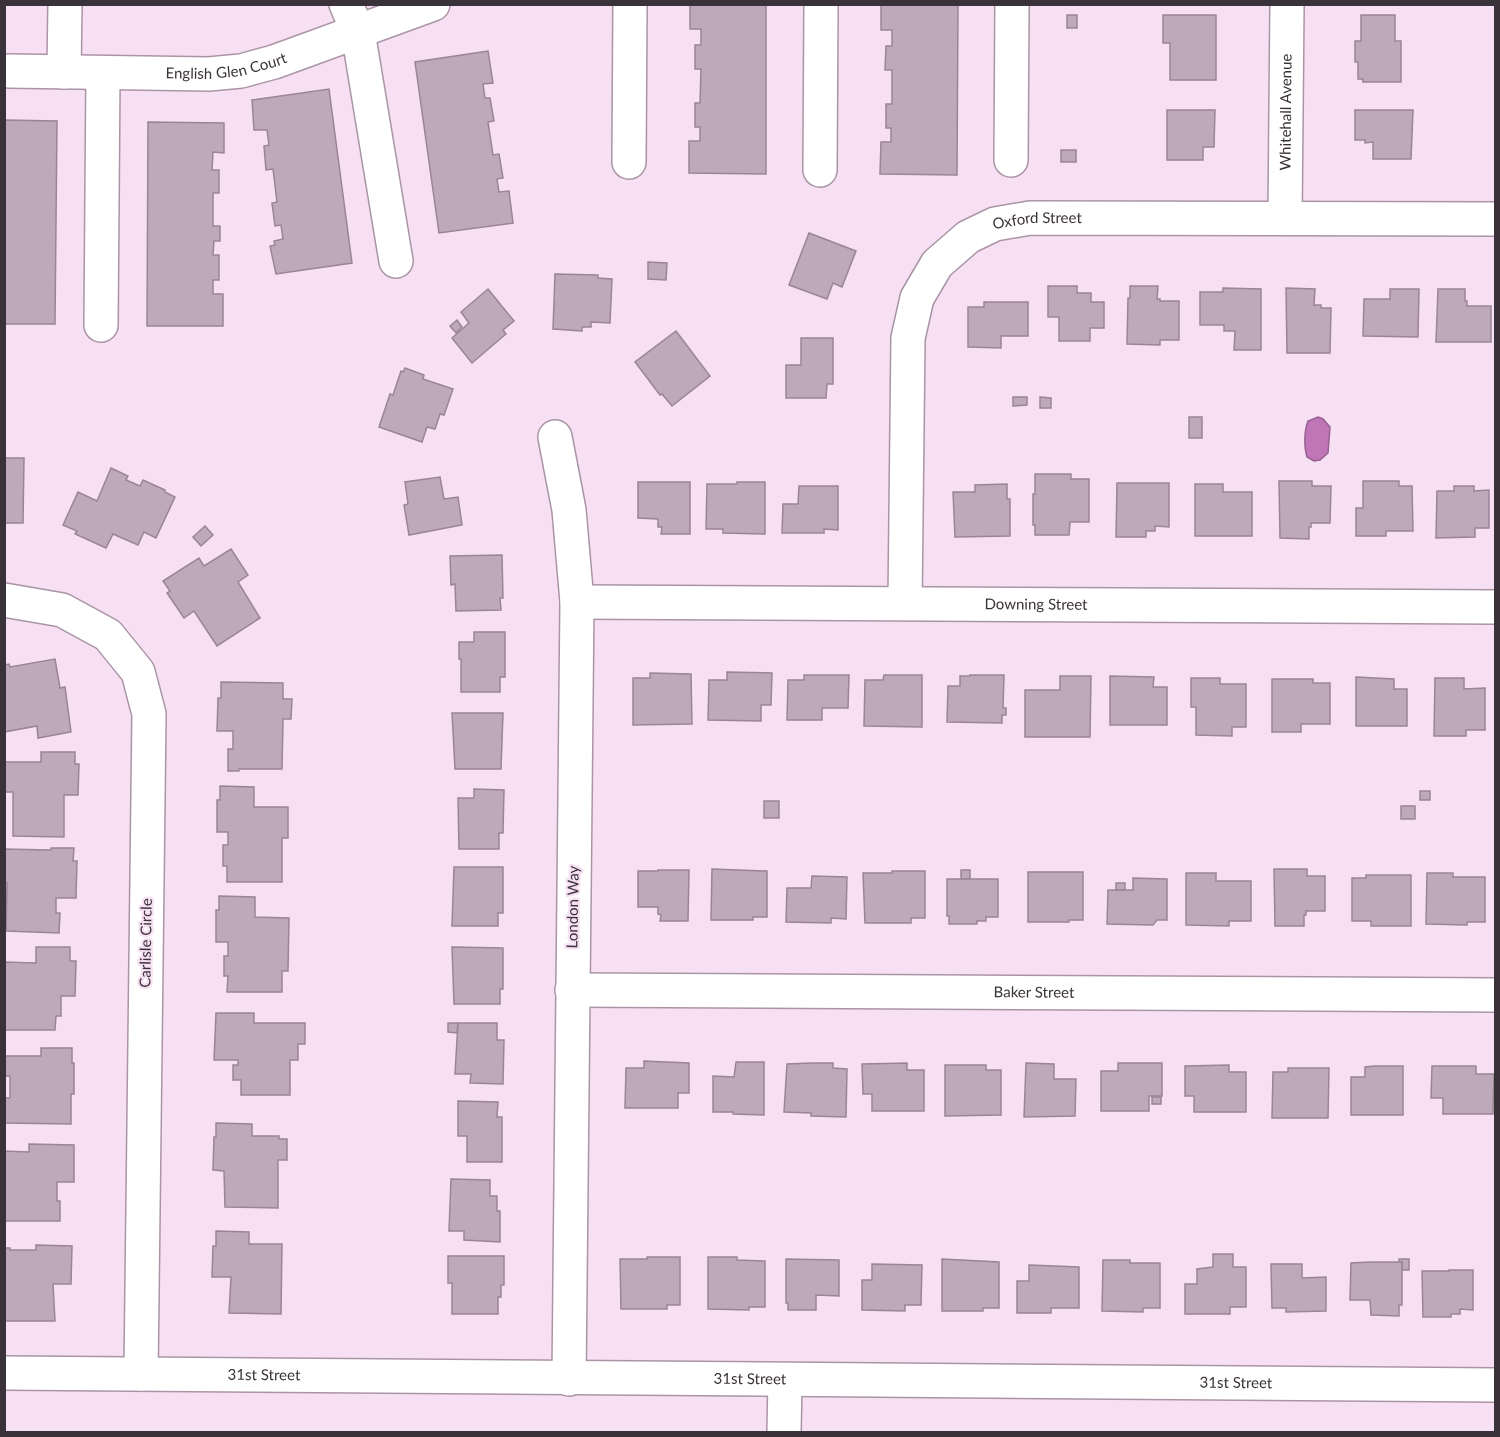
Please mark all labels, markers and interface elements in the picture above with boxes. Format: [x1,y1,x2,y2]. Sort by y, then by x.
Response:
street label: English Glen Court [166,48,290,82]
street label: Whitehall Avenue [1275,53,1295,170]
street label: Oxford Street [991,208,1082,232]
street label: Downing Street [984,594,1088,613]
street label: London Way [562,865,582,948]
street label: Carlisle Circle [135,898,155,988]
street label: Baker Street [994,982,1075,1001]
street label: 31st Street [228,1365,301,1383]
street label: 31st Street [714,1369,787,1387]
street label: 31st Street [1200,1373,1273,1391]

